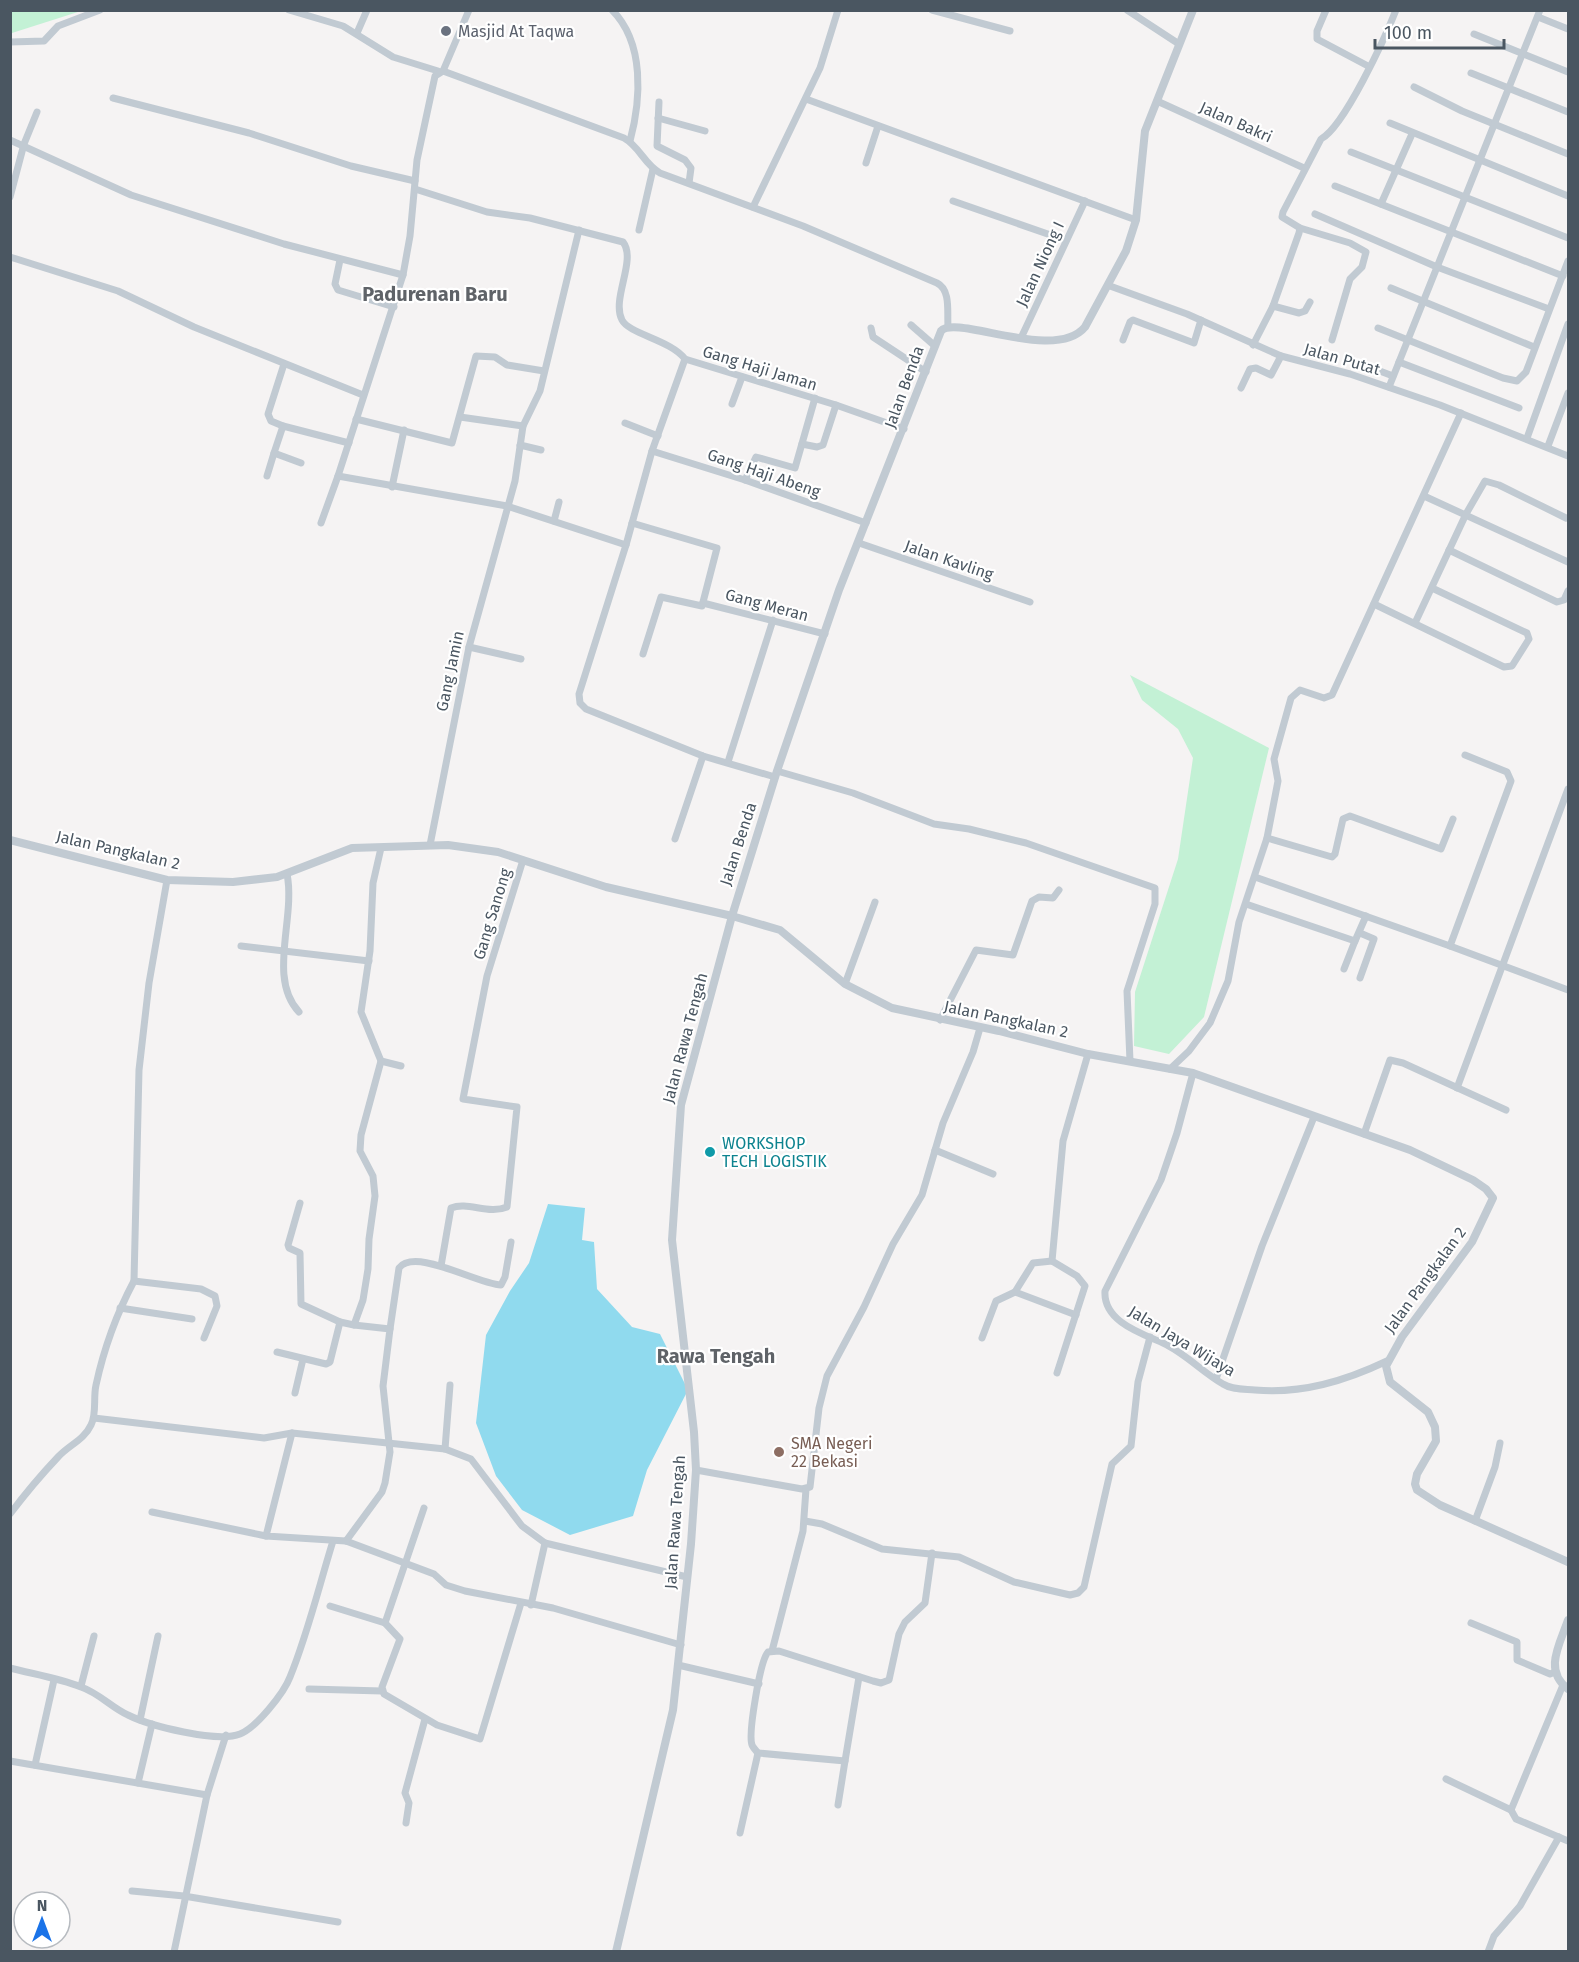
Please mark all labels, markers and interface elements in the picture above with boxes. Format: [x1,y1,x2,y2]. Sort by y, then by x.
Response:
scale bar [1375,12,1504,50]
place label: Masjid At Taqwa [458,22,574,41]
text: 100 m [1384,22,1432,44]
marker: Masjid At Taqwa [439,24,453,38]
street label: Jalan Bakri [1197,98,1275,146]
street label: Jalan Niong I [1012,218,1068,310]
district label: Padurenan Baru [362,282,508,306]
street label: Jalan Putat [1302,339,1383,379]
street label: Gang Haji Jaman [700,342,820,394]
street label: Jalan Benda [880,343,928,431]
street label: Gang Haji Abeng [705,445,824,501]
street label: Jalan Kavling [902,536,997,584]
street label: Gang Meran [723,585,811,625]
street label: Gang Jamin [432,629,468,713]
street label: Jalan Benda [716,800,760,888]
street label: Jalan Pangkalan 2 [54,827,182,874]
street label: Gang Sanong [469,865,515,962]
street label: Jalan Rawa Tengah [658,971,712,1105]
street label: Jalan Pangkalan 2 [942,997,1070,1041]
place label: WORKSHOP TECH LOGISTIK [722,1134,827,1171]
marker: WORKSHOP TECH LOGISTIK [703,1145,717,1159]
street label: Jalan Pangkalan 2 [1380,1223,1470,1337]
street label: Jalan Jaya Wijaya [1125,1302,1239,1380]
district label: Rawa Tengah [657,1344,775,1368]
place label: SMA Negeri 22 Bekasi [791,1434,873,1471]
marker: SMA Negeri 22 Bekasi [772,1445,786,1459]
street label: Jalan Rawa Tengah [661,1454,689,1590]
north arrow [12,1890,72,1950]
text: N [37,1896,47,1915]

